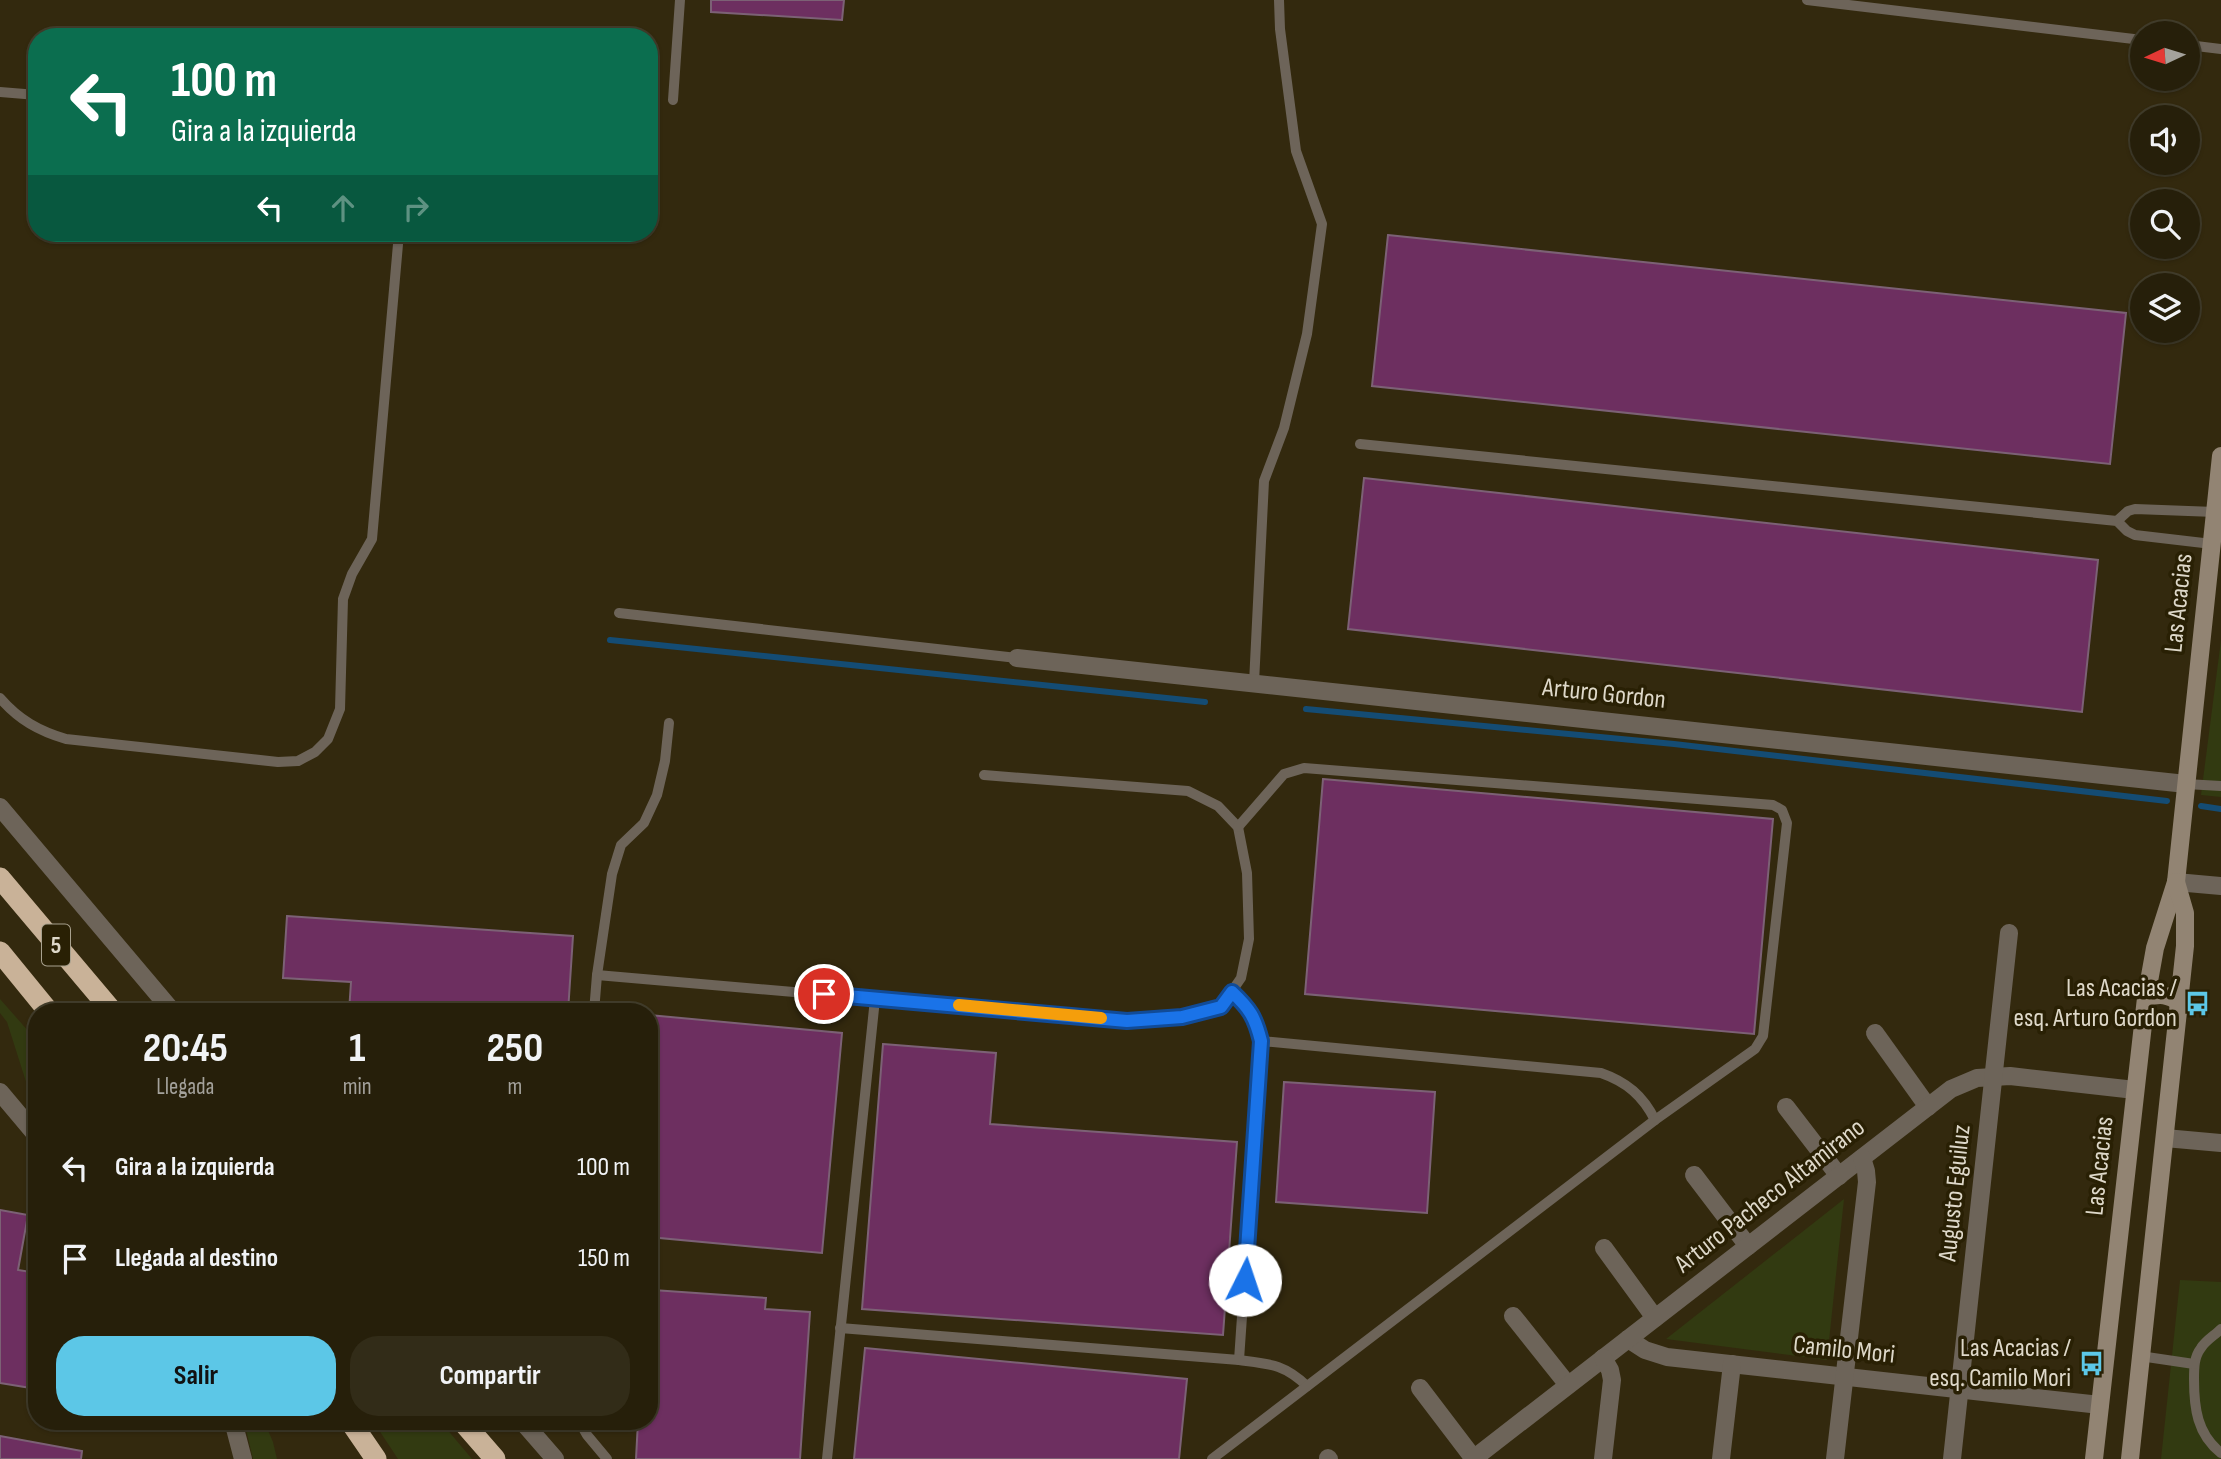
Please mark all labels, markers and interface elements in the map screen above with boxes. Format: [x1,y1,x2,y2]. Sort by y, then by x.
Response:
north arrow [2130,21,2200,91]
map controls [2130,21,2200,343]
text: 100 m [171,52,277,111]
icon: left [56,56,147,147]
button: sound [2130,105,2200,175]
text: Gira a la izquierda [171,112,357,151]
icon: left [251,189,289,227]
icon: ahead [324,189,362,227]
icon: right [397,189,435,227]
button: search [2130,189,2200,259]
button: layers [2130,273,2200,343]
street label: Las Acacias [2158,552,2200,654]
street label: Arturo Gordon [1540,672,1667,716]
road number: 5 [42,925,70,965]
pin [794,964,854,1024]
place label: Las Acacias / esq. Arturo Gordon [2014,973,2177,1034]
icon: arrive [805,975,843,1013]
bus stop icon: Las Acacias / esq. Arturo Gordon [2183,989,2211,1017]
text: 20:45 [143,1023,228,1074]
text: 1 [349,1023,365,1074]
text: 250 [486,1023,543,1074]
text: Llegada [156,1073,214,1101]
text: min [343,1073,372,1101]
text: m [507,1073,522,1101]
street label: Arturo Pacheco Altamirano [1668,1112,1871,1280]
street label: Las Acacias [2079,1115,2121,1217]
street label: Augusto Eguiluz [1932,1123,1978,1264]
icon: left [56,1149,94,1187]
text: Gira a la izquierda [115,1152,275,1183]
text: 100 m [577,1152,630,1183]
icon: arrive [56,1240,94,1278]
text: Llegada al destino [115,1243,278,1274]
text: 150 m [578,1243,630,1274]
position arrow [1208,1243,1282,1317]
street label: Camilo Mori [1792,1329,1896,1371]
place label: Las Acacias / esq. Camilo Mori [1929,1333,2071,1394]
button: Salir [56,1336,336,1416]
button: Compartir [350,1336,630,1416]
bus stop icon: Las Acacias / esq. Camilo Mori [2077,1349,2105,1377]

